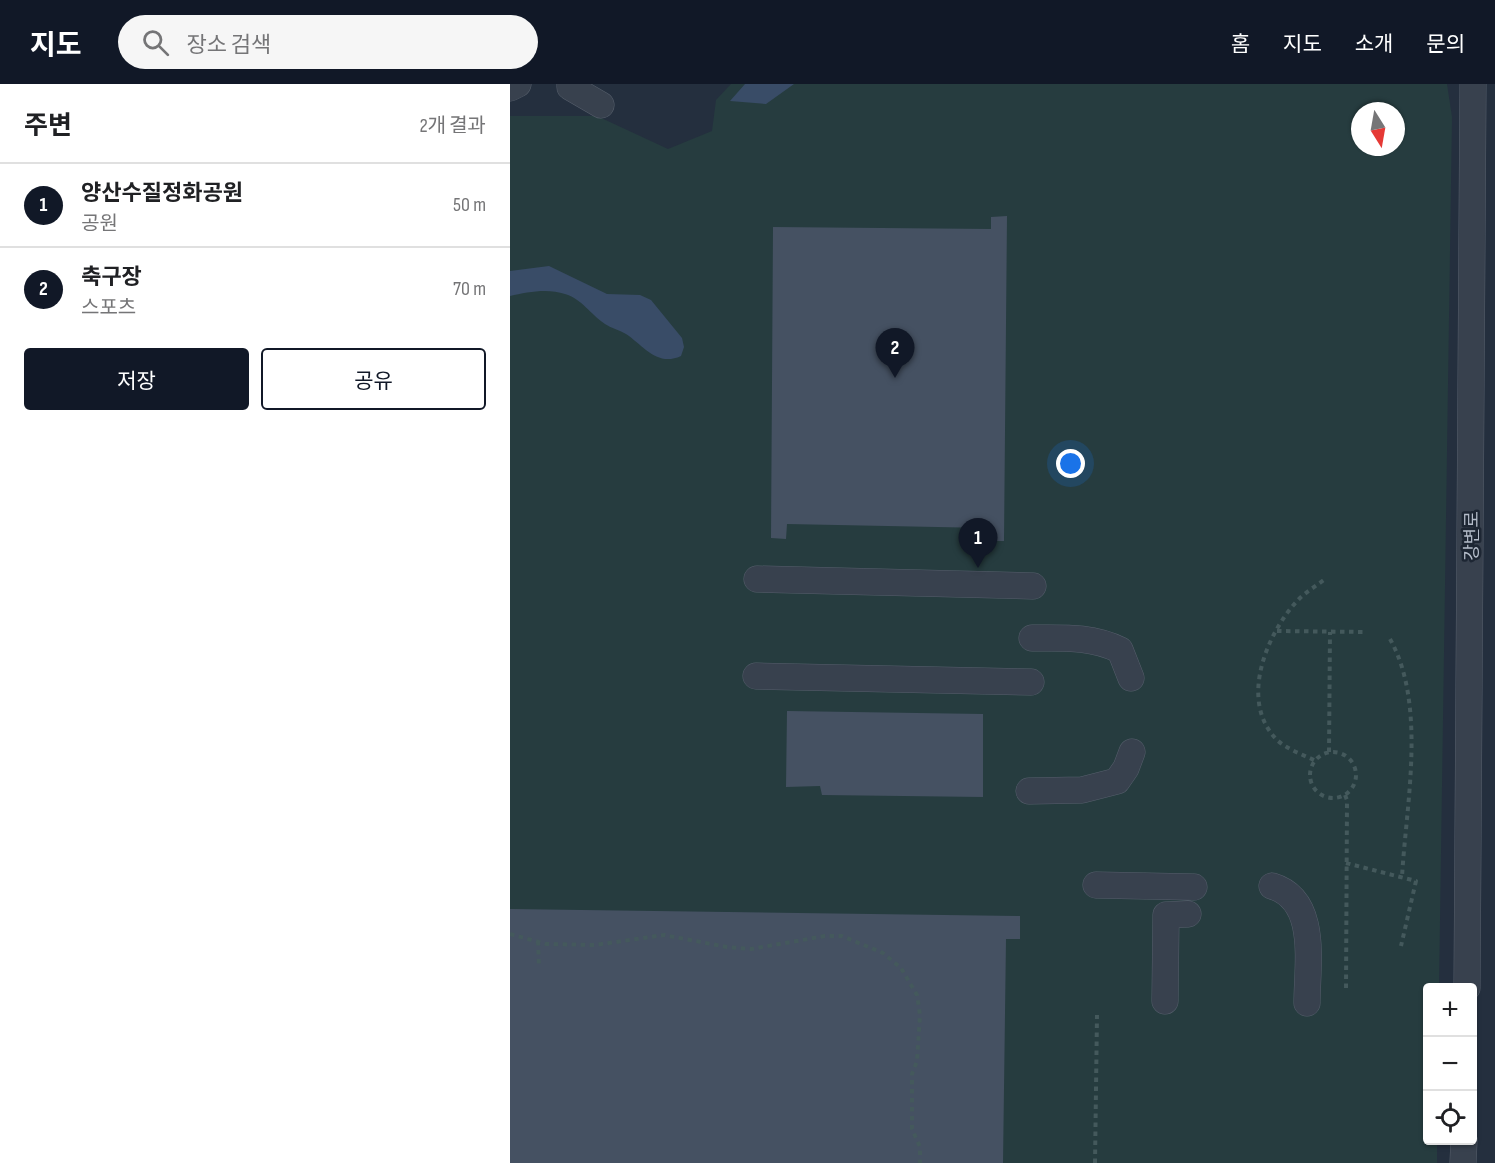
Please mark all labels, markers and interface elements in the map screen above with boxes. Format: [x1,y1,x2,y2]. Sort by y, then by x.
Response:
search box [118,15,538,69]
icon: search [139,26,172,59]
text: 지도 [30,29,82,62]
text: 장소 검색 [187,32,271,59]
text: 홈 [1231,32,1250,57]
text: 지도 [1283,32,1322,57]
text: 소개 [1355,32,1393,57]
text: 문의 [1426,32,1465,57]
north arrow [1351,102,1405,156]
text: 주변 [24,111,72,142]
text: 2개 결과 [419,114,486,138]
text: 양산수질정화공원 [81,180,243,207]
text: 1 [40,193,47,217]
text: 50 m [453,193,486,217]
text: 공원 [81,212,118,236]
text: 축구장 [81,264,142,291]
text: 2 [39,277,48,301]
text: 70 m [453,277,486,301]
text: 스포츠 [81,296,136,320]
pin: 2 [876,328,914,378]
button: 저장 [24,348,249,410]
button: 공유 [261,348,486,410]
your location [1056,449,1085,478]
street label: 강변로 [1462,511,1483,561]
pin: 1 [958,518,998,568]
map controls [1423,983,1477,1145]
button: + [1423,983,1477,1037]
button: − [1423,1037,1477,1091]
button: locate [1423,1091,1477,1145]

